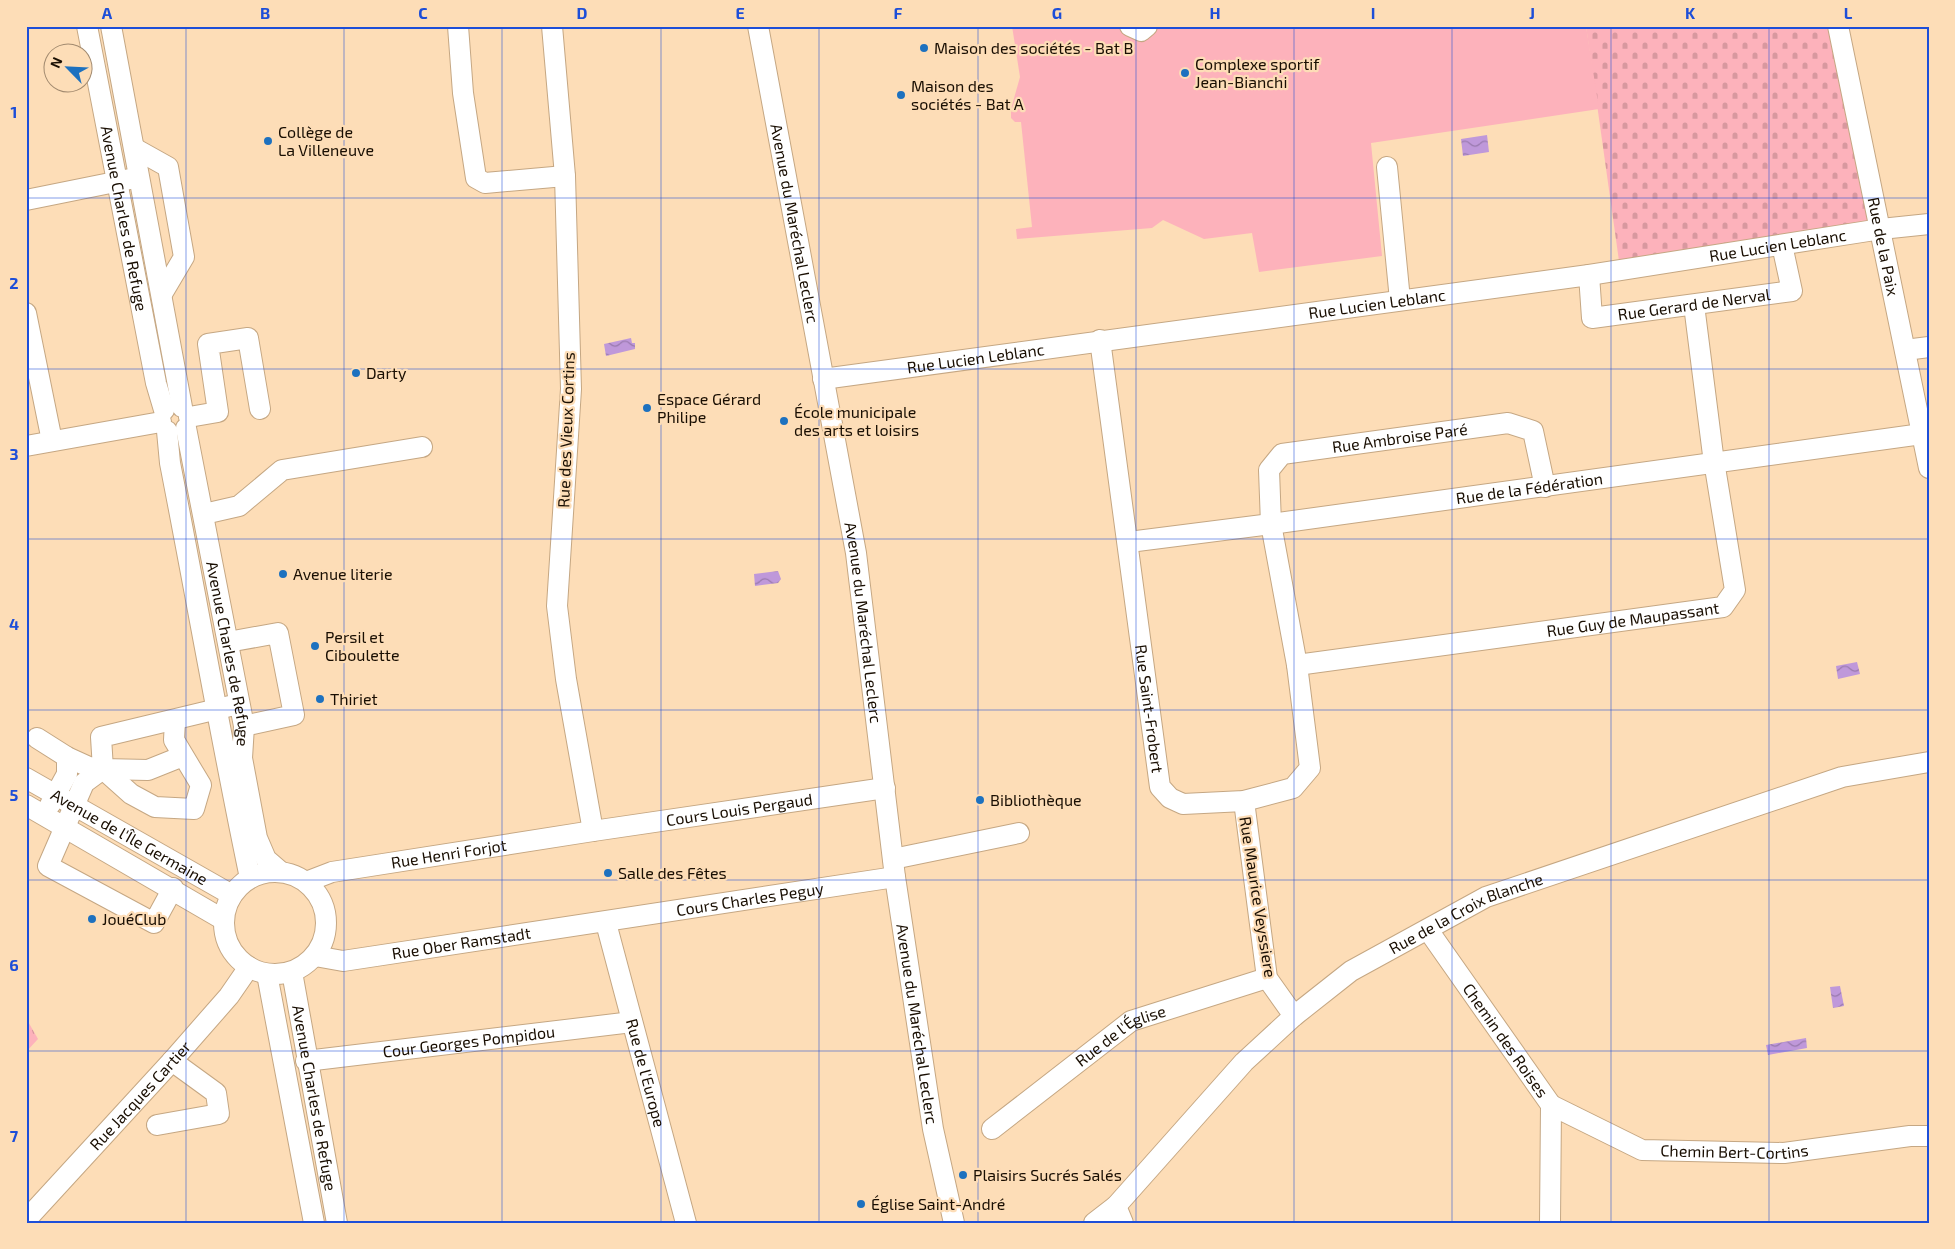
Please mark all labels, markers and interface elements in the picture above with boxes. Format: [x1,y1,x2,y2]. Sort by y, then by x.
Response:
text: A [102,3,113,22]
text: B [260,3,270,22]
text: C [418,3,428,22]
text: D [577,3,588,22]
text: E [735,3,745,22]
text: F [894,3,903,22]
text: G [1052,3,1062,22]
text: H [1209,3,1221,22]
text: I [1371,3,1375,22]
text: J [1529,3,1535,22]
text: K [1685,3,1696,22]
text: L [1844,3,1853,22]
place label: Maison des sociétés - Bat B [934,38,1133,57]
north arrow [42,42,92,92]
marker: Maison des sociétés - Bat B [918,42,930,54]
text: N [46,54,65,71]
place label: Complexe sportif Jean-Bianchi [1195,54,1320,91]
marker: Complexe sportif Jean-Bianchi [1179,67,1191,79]
place label: Maison des sociétés - Bat A [911,76,1024,113]
marker: Maison des sociétés - Bat A [895,89,907,101]
text: 1 [11,102,17,121]
place label: Collège de La Villeneuve [278,122,374,159]
street label: Avenue du Maréchal Leclerc [767,122,823,325]
street label: Avenue Charles de Refuge [97,124,152,313]
marker: Collège de La Villeneuve [262,135,274,147]
street label: Rue de la Paix [1864,195,1903,298]
street label: Rue Lucien Leblanc [1708,225,1848,265]
text: 2 [9,273,19,292]
street label: Rue Gerard de Nerval [1616,284,1772,323]
street label: Rue Lucien Leblanc [1307,285,1447,322]
street label: Rue Lucien Leblanc [906,339,1046,377]
street label: Rue des Vieux Cortins [553,352,578,508]
place label: Darty [366,363,407,382]
marker: Darty [350,367,362,379]
place label: Espace Gérard Philipe [657,389,761,426]
marker: Espace Gérard Philipe [641,402,653,414]
place label: École municipale des arts et loisirs [794,402,919,439]
marker: École municipale des arts et loisirs [778,415,790,427]
street label: Rue Ambroise Paré [1331,419,1469,456]
text: 3 [9,444,19,463]
street label: Rue de la Fédération [1455,468,1604,507]
street label: Avenue du Maréchal Leclerc [841,520,886,724]
street label: Avenue Charles de Refuge [203,559,254,747]
place label: Avenue literie [293,564,393,583]
marker: Avenue literie [277,568,289,580]
street label: Rue Guy de Maupassant [1545,598,1720,640]
text: 4 [9,614,19,633]
place label: Persil et Ciboulette [325,627,400,664]
marker: Persil et Ciboulette [309,640,321,652]
street label: Rue Saint-Frobert [1132,643,1168,774]
place label: Thiriet [330,689,378,708]
marker: Thiriet [314,693,326,705]
street label: Avenue de l'Île Germaine [48,784,211,888]
text: 5 [10,785,19,804]
street label: Cours Louis Pergaud [665,789,814,829]
place label: Bibliothèque [990,790,1082,809]
marker: Bibliothèque [974,794,986,806]
street label: Rue Maurice Veyssiere [1236,815,1281,979]
street label: Rue Henri Forjot [389,835,508,872]
place label: Salle des Fêtes [618,863,727,882]
marker: Salle des Fêtes [602,867,614,879]
street label: Rue de la Croix Blanche [1385,869,1545,957]
street label: Cours Charles Peguy [675,878,825,919]
place label: JouéClub [102,909,166,928]
marker: JouéClub [86,913,98,925]
street label: Avenue du Maréchal Leclerc [893,922,942,1126]
street label: Rue Ober Ramstadt [390,923,532,962]
text: 6 [9,955,19,974]
street label: Chemin des Roises [1459,979,1553,1101]
street label: Rue de l'Église [1071,1001,1168,1070]
street label: Avenue Charles de Refuge [289,1004,341,1192]
street label: Rue de l'Europe [623,1016,670,1129]
street label: Cour Georges Pompidou [382,1021,556,1061]
street label: Rue Jacques Cartier [85,1036,195,1153]
text: 7 [10,1126,19,1145]
street label: Chemin Bert-Cortins [1660,1140,1810,1162]
place label: Plaisirs Sucrés Salés [973,1165,1122,1184]
marker: Plaisirs Sucrés Salés [957,1169,969,1181]
place label: Église Saint-André [871,1194,1005,1213]
marker: Église Saint-André [855,1198,867,1210]

